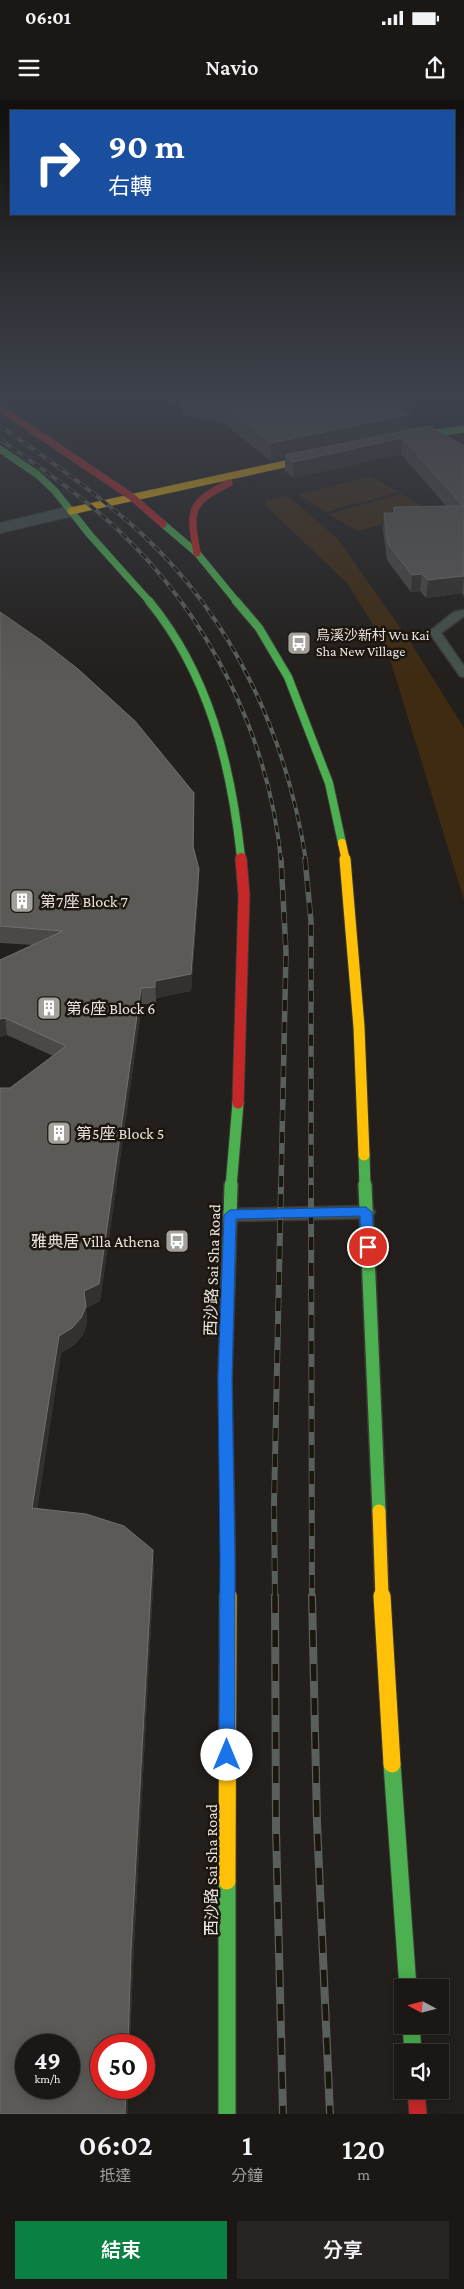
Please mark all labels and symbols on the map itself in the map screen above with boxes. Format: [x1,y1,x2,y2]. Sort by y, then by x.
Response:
place label: 烏溪沙新村 Wu Kai Sha New Village [316,627,430,659]
bus stop icon: 烏溪沙新村 Wu Kai Sha New Village [286,630,312,656]
building icon: 第7座 Block 7 [9,888,35,914]
place label: 第7座 Block 7 [40,893,128,910]
building icon: 第6座 Block 6 [36,995,62,1021]
place label: 第6座 Block 6 [66,1000,155,1017]
building icon: 第5座 Block 5 [46,1120,72,1146]
place label: 第5座 Block 5 [76,1125,164,1142]
street label: 西沙路 Sai Sha Road [202,1203,223,1336]
pin [347,1226,389,1268]
bus stop icon: 雅典居 Villa Athena [164,1228,190,1254]
place label: 雅典居 Villa Athena [31,1233,161,1250]
position arrow [200,1728,252,1780]
street label: 西沙路 Sai Sha Road [203,1803,220,1936]
north arrow [394,1979,449,2034]
speed limit sign: 50 [90,2034,155,2099]

